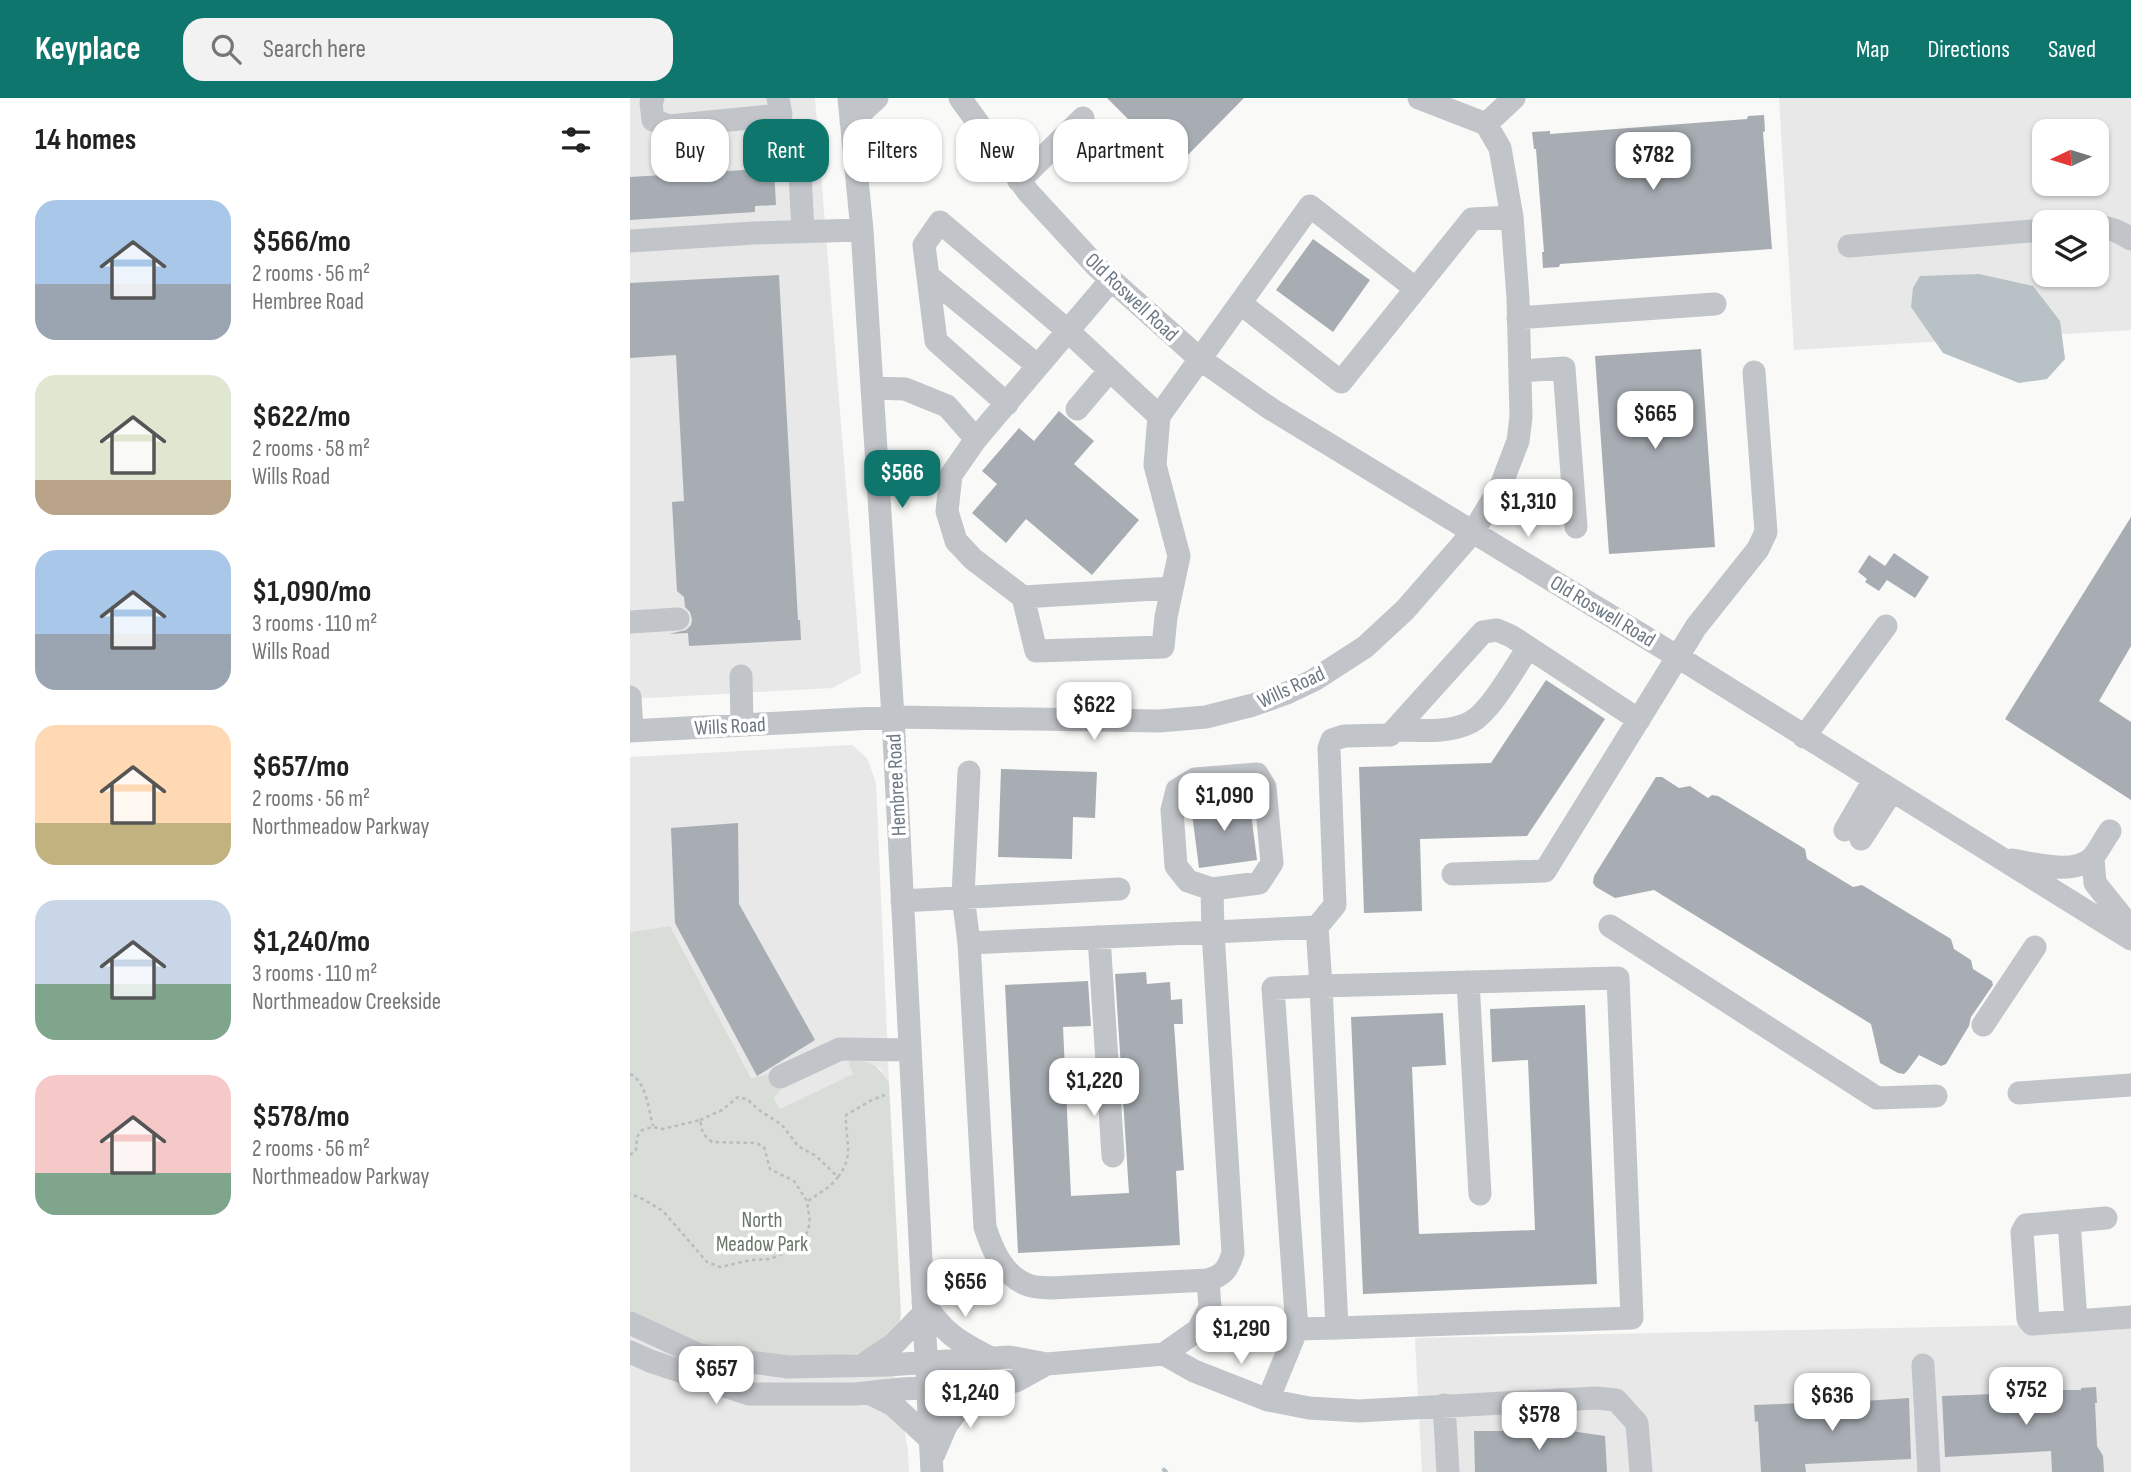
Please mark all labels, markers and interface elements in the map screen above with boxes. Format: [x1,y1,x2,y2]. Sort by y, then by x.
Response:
search box [183,18,673,81]
text: Keyplace [35,29,141,69]
icon: search [207,30,245,68]
text: Search here [263,34,366,65]
text: Map [1856,35,1889,64]
text: Directions [1927,35,2010,64]
text: Saved [2048,35,2096,64]
chip: Buy [651,119,729,182]
chip: Rent [743,119,829,182]
chip: Filters [843,119,942,182]
chip: New [956,119,1039,182]
chip: Apartment [1053,119,1188,182]
north arrow [2032,119,2109,196]
map controls [2032,119,2109,287]
icon: filters [557,121,595,159]
text: 14 homes [35,122,136,158]
pin: $782 [1612,132,1694,192]
text: $782 [1632,141,1674,169]
button: layers [2032,210,2109,287]
text: $566/mo [252,224,351,260]
icon: home [91,228,175,312]
street label: Old Roswell Road [1080,248,1183,347]
text: 2 rooms · 56 m² [252,260,370,288]
text: Hembree Road [252,288,364,316]
pin: $665 [1614,392,1696,451]
text: $622/mo [252,399,351,435]
text: $665 [1633,400,1677,428]
icon: home [91,403,175,487]
text: 2 rooms · 58 m² [252,435,370,463]
pin: $566 [861,450,943,510]
text: $566 [880,459,924,487]
text: Wills Road [252,463,330,491]
pin: $1,310 [1471,480,1585,539]
text: $1,310 [1500,488,1556,516]
street label: Old Roswell Road [1546,570,1660,653]
text: $1,090/mo [252,574,371,610]
icon: home [91,578,175,662]
text: 3 rooms · 110 m² [252,610,377,638]
text: Wills Road [252,638,330,666]
street label: Wills Road [1254,661,1329,714]
pin: $622 [1053,682,1135,742]
text: $622 [1073,691,1115,719]
street label: Wills Road [694,712,766,741]
street label: Hembree Road [881,733,912,837]
text: $657/mo [252,749,349,785]
icon: home [91,753,175,837]
pin: $1,090 [1167,774,1281,833]
text: $1,090 [1194,782,1254,810]
text: 2 rooms · 56 m² [252,785,370,813]
text: Northmeadow Parkway [252,813,429,841]
text: $1,240/mo [252,924,370,960]
icon: home [91,928,175,1012]
text: 3 rooms · 110 m² [252,960,377,988]
text: Northmeadow Creekside [252,988,441,1016]
pin: $1,220 [1037,1058,1151,1118]
text: $1,220 [1065,1067,1123,1095]
text: $578/mo [252,1099,349,1135]
icon: home [91,1103,175,1187]
text: 2 rooms · 56 m² [252,1135,370,1163]
text: Northmeadow Parkway [252,1163,429,1191]
park label: North Meadow Park [716,1208,808,1257]
pin: $656 [924,1260,1006,1319]
text: $656 [943,1268,987,1296]
pin: $1,290 [1184,1306,1298,1366]
text: $1,290 [1212,1315,1270,1343]
pin: $657 [675,1346,757,1406]
text: $657 [695,1355,737,1383]
pin: $752 [1985,1368,2067,1427]
pin: $1,240 [913,1370,1027,1430]
pin: $636 [1791,1374,1873,1433]
text: $752 [2005,1376,2047,1404]
text: $1,240 [941,1379,999,1407]
text: $636 [1810,1382,1854,1410]
pin: $578 [1498,1392,1580,1452]
text: $578 [1518,1401,1560,1429]

